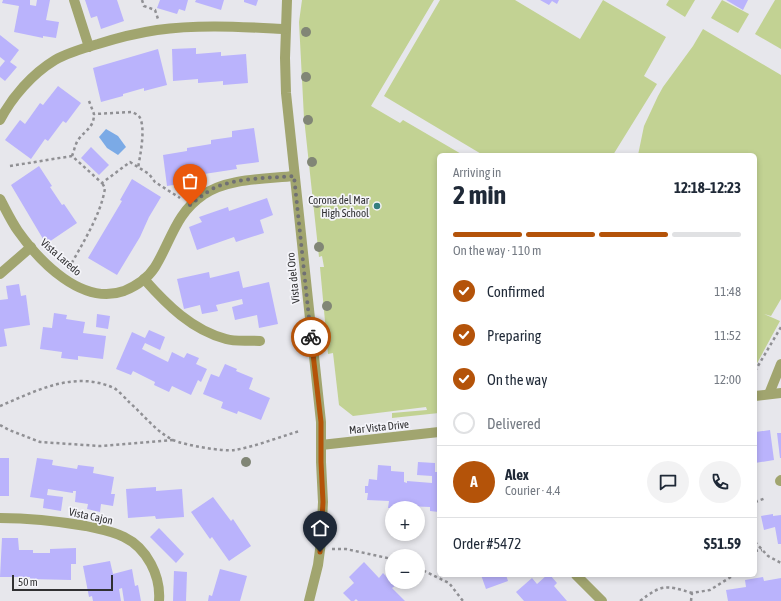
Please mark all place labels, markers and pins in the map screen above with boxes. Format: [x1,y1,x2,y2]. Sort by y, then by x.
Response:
pin [173,164,207,205]
place label: Corona del Mar High School [308,194,370,219]
marker: Corona del Mar High School [372,201,382,211]
pin [303,511,337,552]

